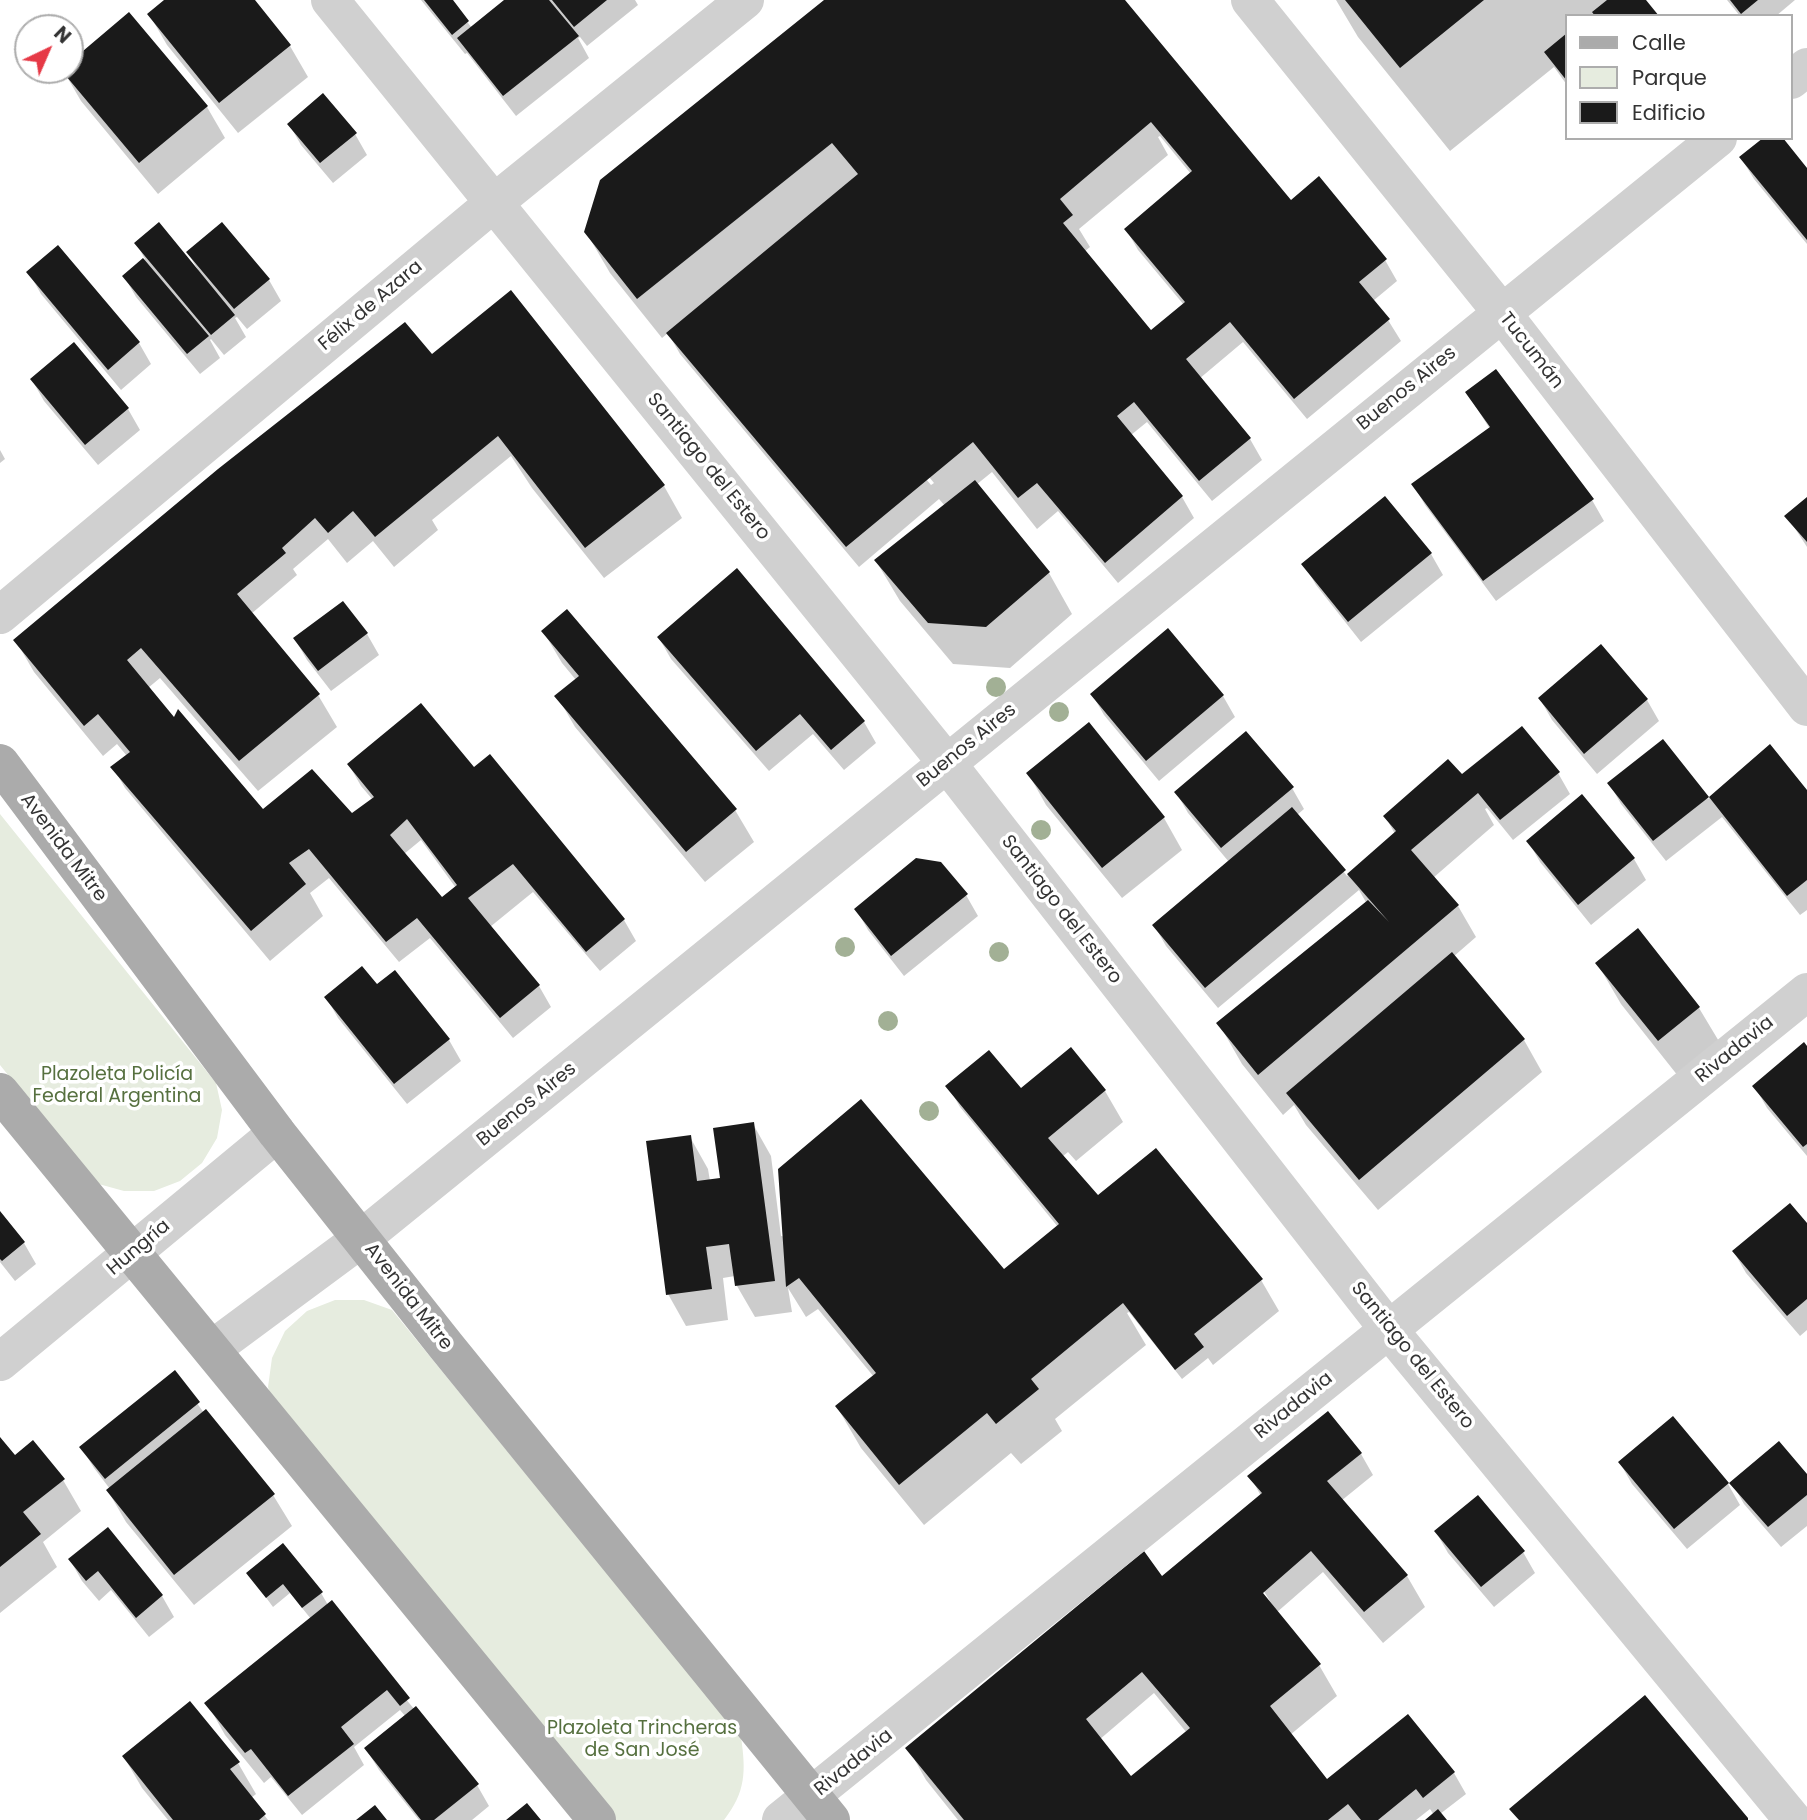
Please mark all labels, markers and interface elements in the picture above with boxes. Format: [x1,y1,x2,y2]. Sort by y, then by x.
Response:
north arrow [14,14,84,84]
legend [1566,14,1793,140]
text: N [48,20,77,50]
text: Calle [1632,28,1686,57]
text: Parque [1632,63,1707,92]
text: Edificio [1632,98,1706,127]
street label: Félix de Azara [314,256,428,356]
street label: Tucumán [1494,308,1568,394]
street label: Buenos Aires [1353,342,1461,436]
street label: Santiago del Estero [642,389,774,545]
street label: Buenos Aires [913,699,1021,793]
street label: Avenida Mitre [15,789,111,907]
street label: Santiago del Estero [996,831,1126,989]
street label: Rivadavia [1691,1012,1779,1088]
street label: Buenos Aires [473,1058,581,1152]
park label: Plazoleta Policía Federal Argentina [33,1064,201,1108]
street label: Hungría [103,1215,175,1281]
street label: Avenida Mitre [359,1239,457,1355]
street label: Santiago del Estero [1346,1278,1478,1434]
street label: Rivadavia [1250,1368,1338,1444]
park label: Plazoleta Trincheras de San José [547,1718,737,1762]
street label: Rivadavia [810,1725,898,1801]

